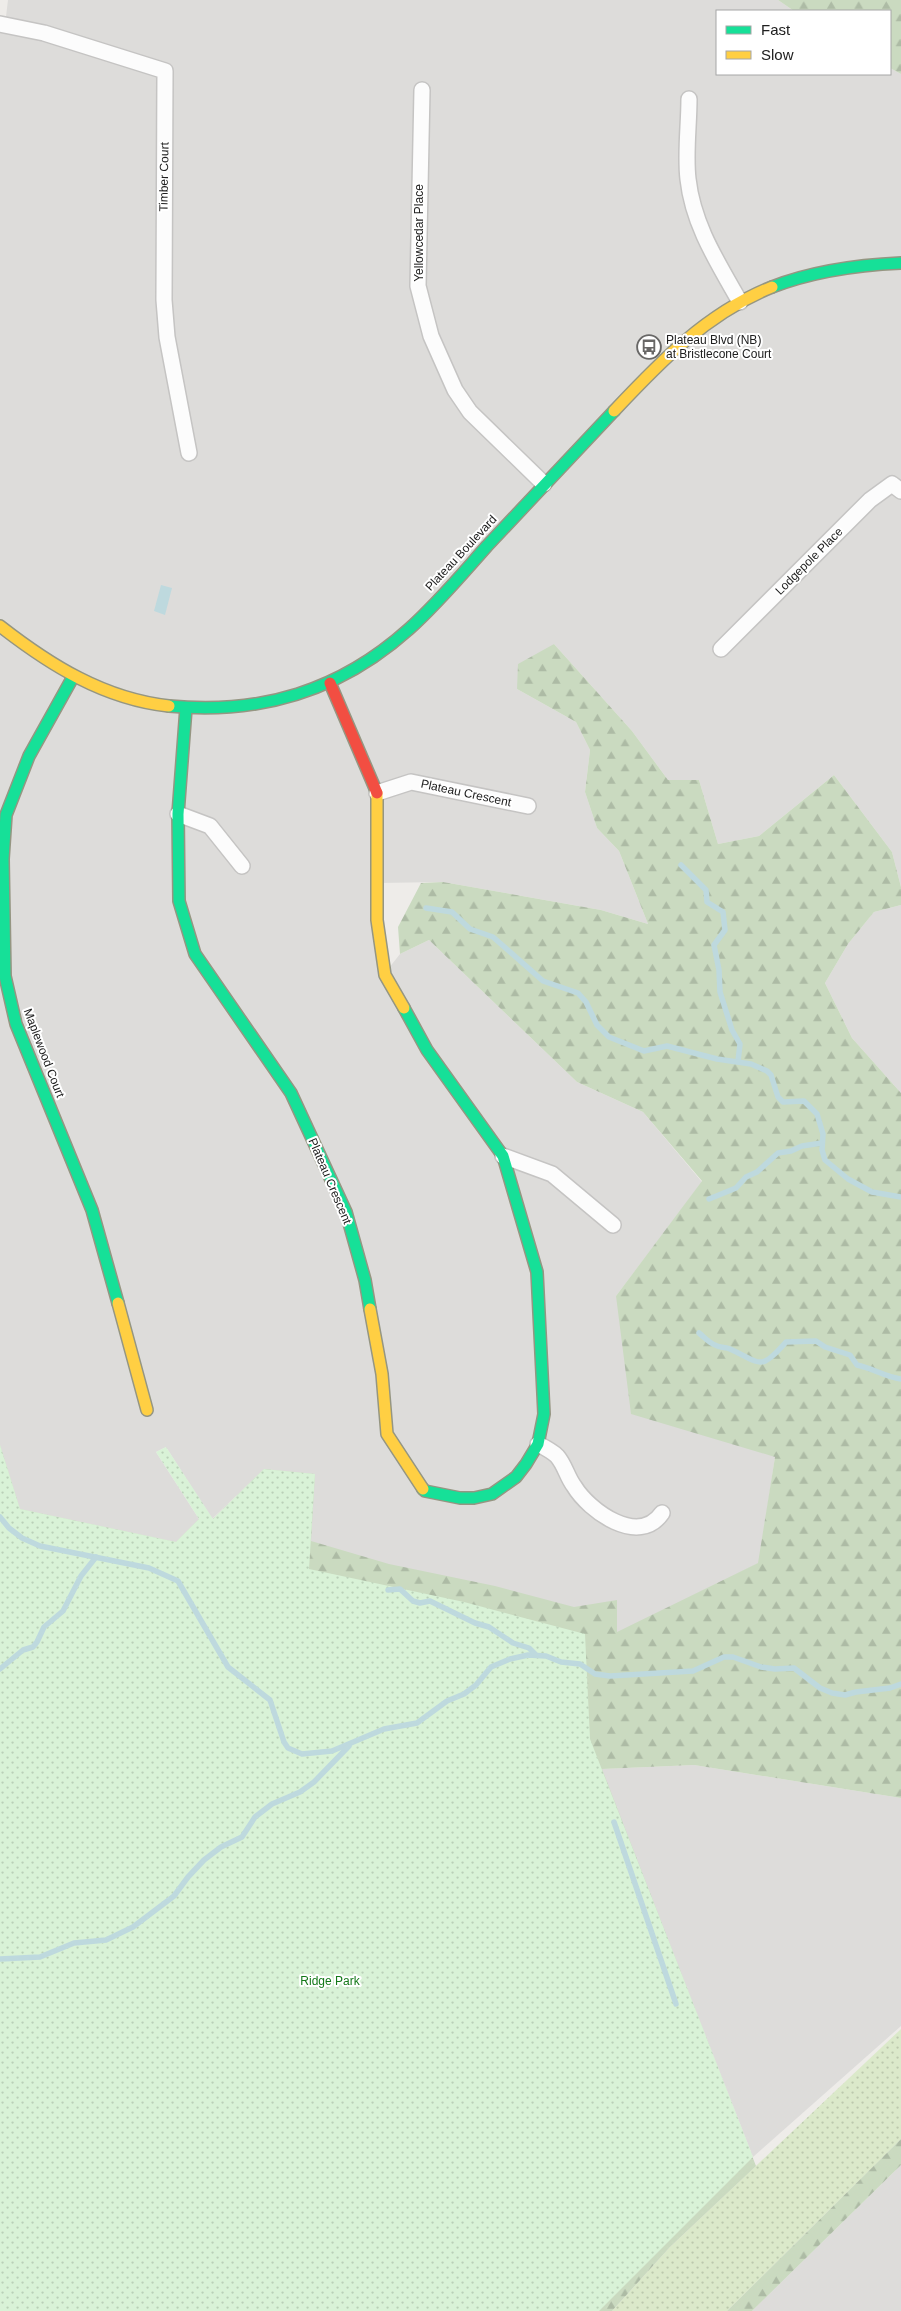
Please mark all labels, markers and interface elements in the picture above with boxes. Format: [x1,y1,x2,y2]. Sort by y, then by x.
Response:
legend [716,10,891,75]
text: Fast [761,21,791,38]
text: Slow [761,46,794,63]
street label: Timber Court [156,141,172,212]
street label: Yellowcedar Place [412,184,426,282]
place label: Plateau Blvd (NB) at Bristlecone Court [666,333,772,361]
bus stop icon: Plateau Blvd (NB) at Bristlecone Court [636,334,662,360]
street label: Plateau Boulevard [422,512,500,594]
street label: Lodgepole Place [772,524,846,598]
street label: Plateau Crescent [420,777,513,810]
street label: Maplewood Court [21,1007,68,1100]
street label: Plateau Crescent [306,1136,355,1227]
park label: Ridge Park [300,1974,361,1988]

